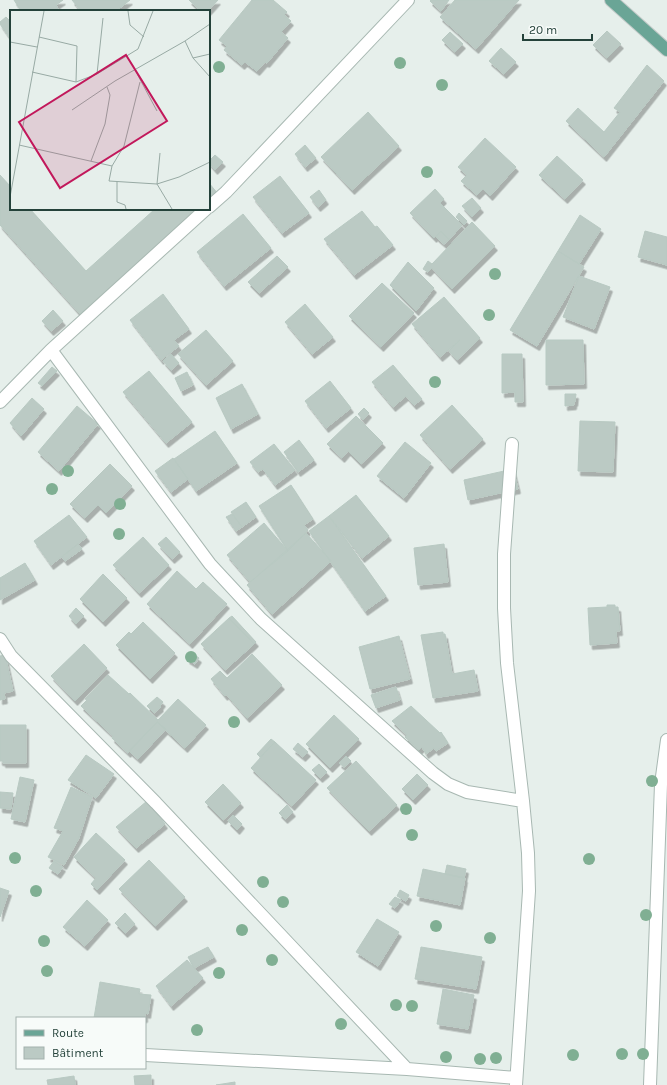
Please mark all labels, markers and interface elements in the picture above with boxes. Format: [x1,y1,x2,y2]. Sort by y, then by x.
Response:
inset map [10,10,210,210]
scale bar [523,16,592,42]
text: 20 m [529,23,557,37]
legend [16,1017,146,1069]
text: Route [52,1026,84,1040]
text: Bâtiment [52,1046,104,1060]

